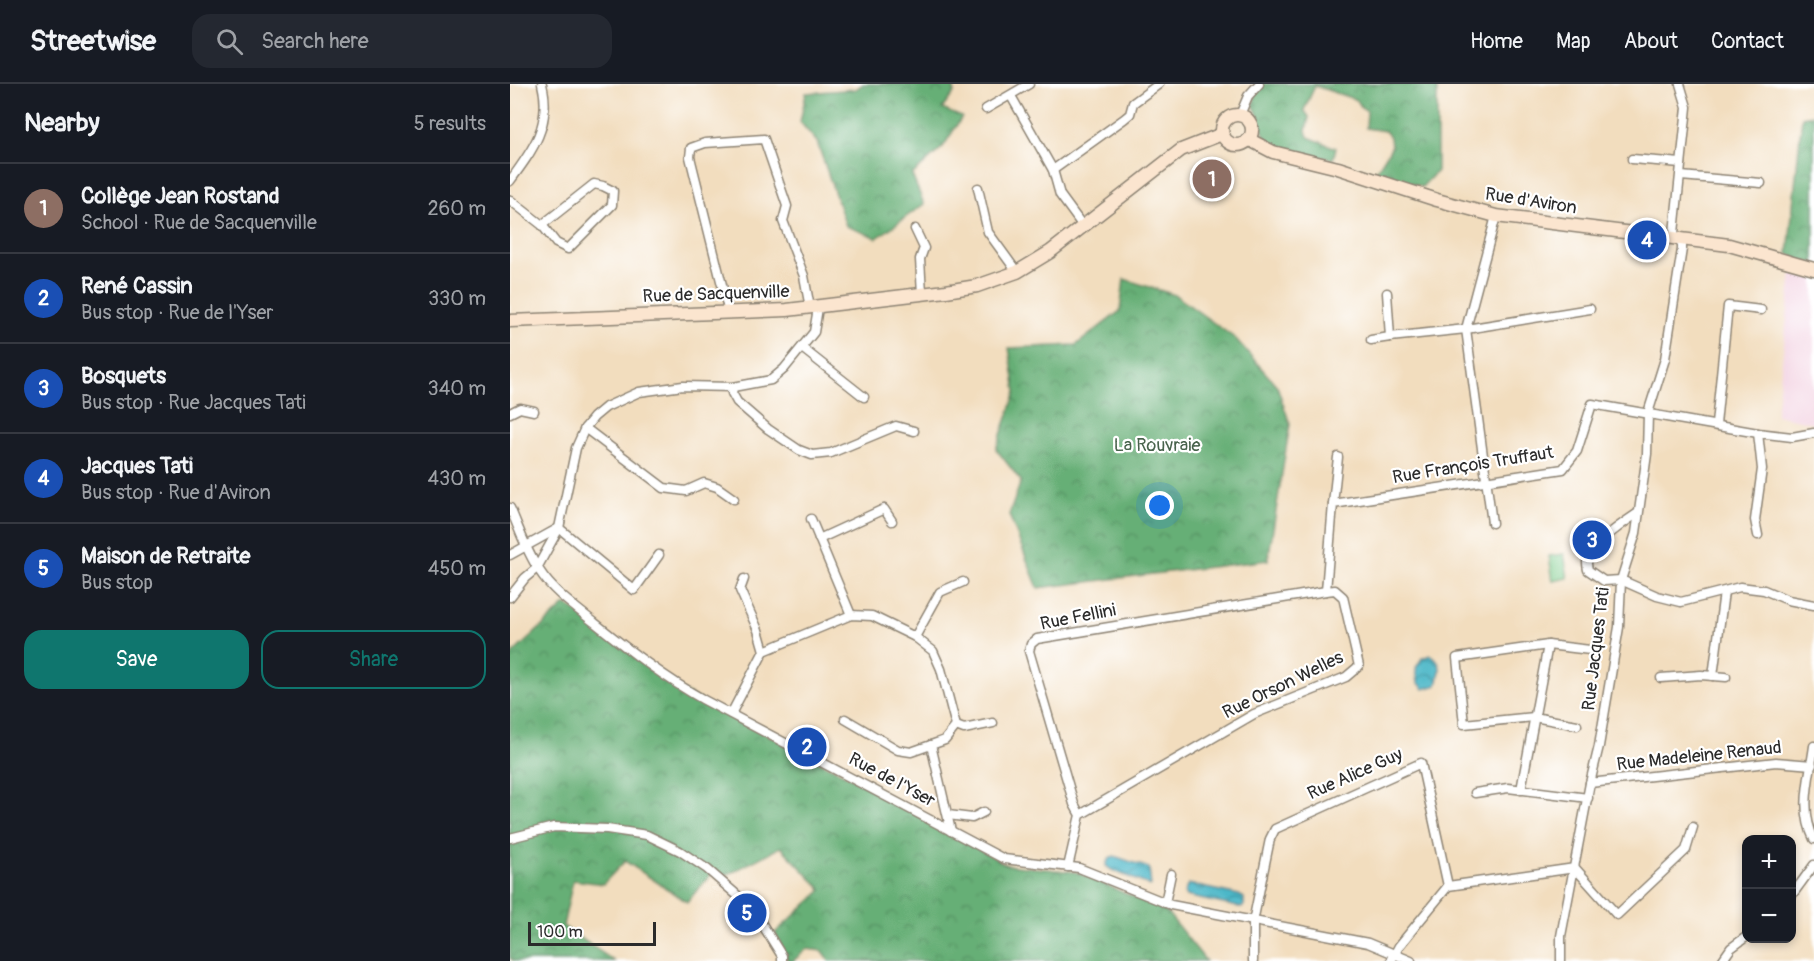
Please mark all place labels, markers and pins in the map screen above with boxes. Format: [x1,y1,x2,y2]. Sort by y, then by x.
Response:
pin: 1 [1192,156,1232,202]
pin: 4 [1628,218,1666,262]
pin: 3 [1572,518,1612,562]
pin: 2 [788,724,826,770]
pin: 5 [728,890,766,936]

